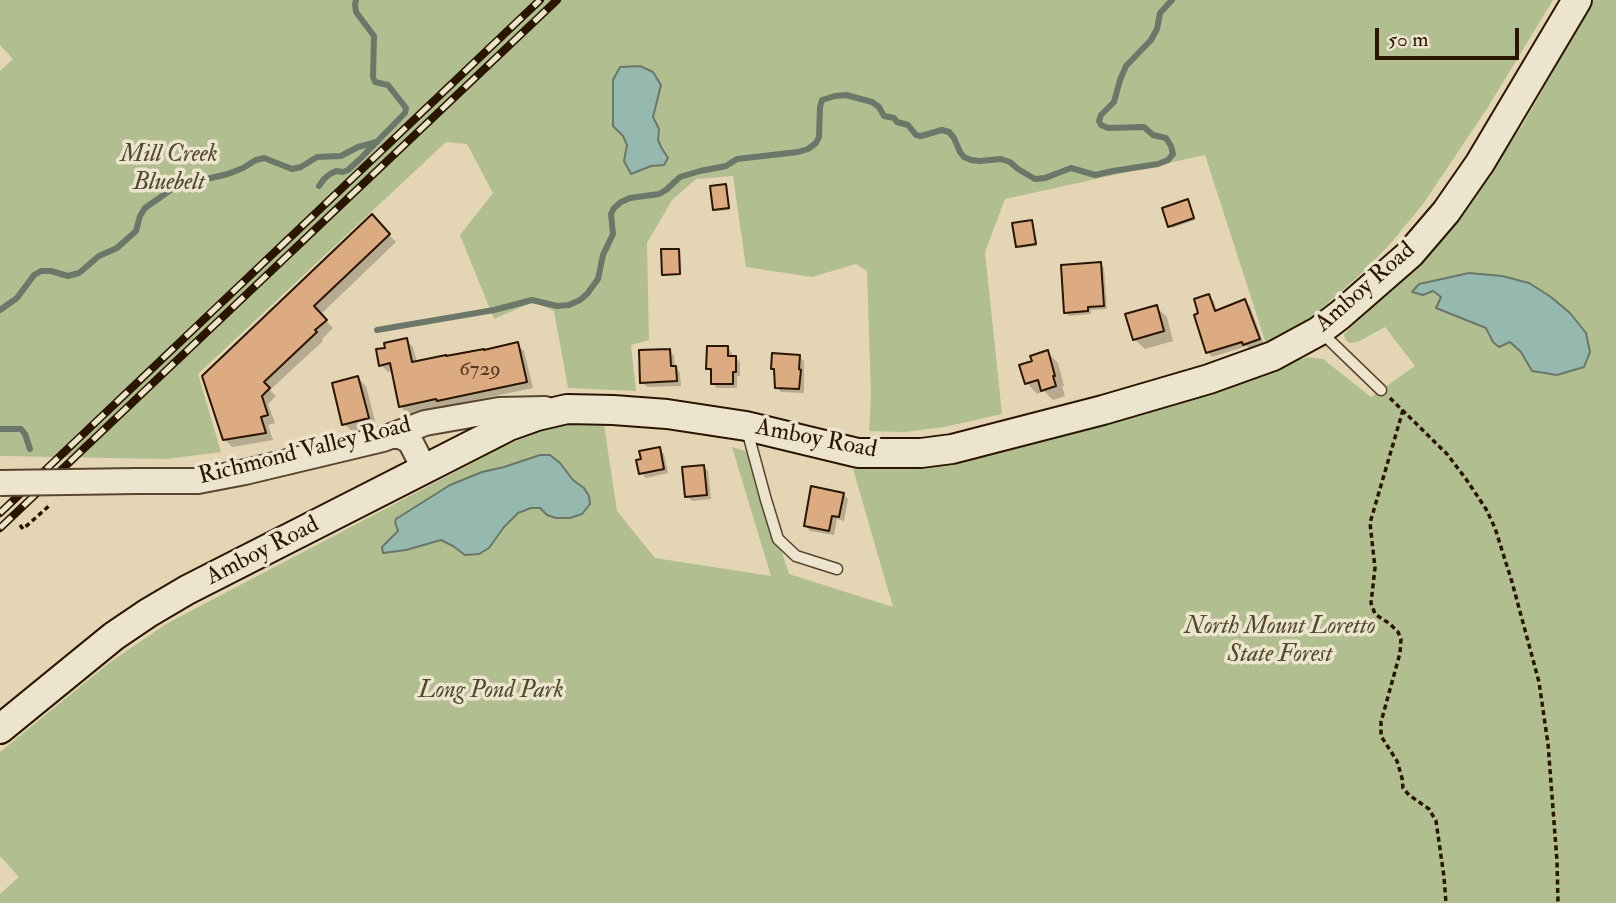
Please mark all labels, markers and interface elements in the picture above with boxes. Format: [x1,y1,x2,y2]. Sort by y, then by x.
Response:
scale bar [1378,14,1522,58]
text: 50 m [1388,26,1429,53]
park label: Mill Creek Bluebelt [120,142,218,198]
street label: Amboy Road [1310,237,1422,339]
house number: 6729 [459,357,501,383]
street label: Richmond Valley Road [196,412,414,492]
street label: Amboy Road [753,414,879,466]
street label: Amboy Road [202,511,324,593]
park label: North Mount Loretto State Forest [1185,614,1375,670]
park label: Long Pond Park [418,678,564,706]

